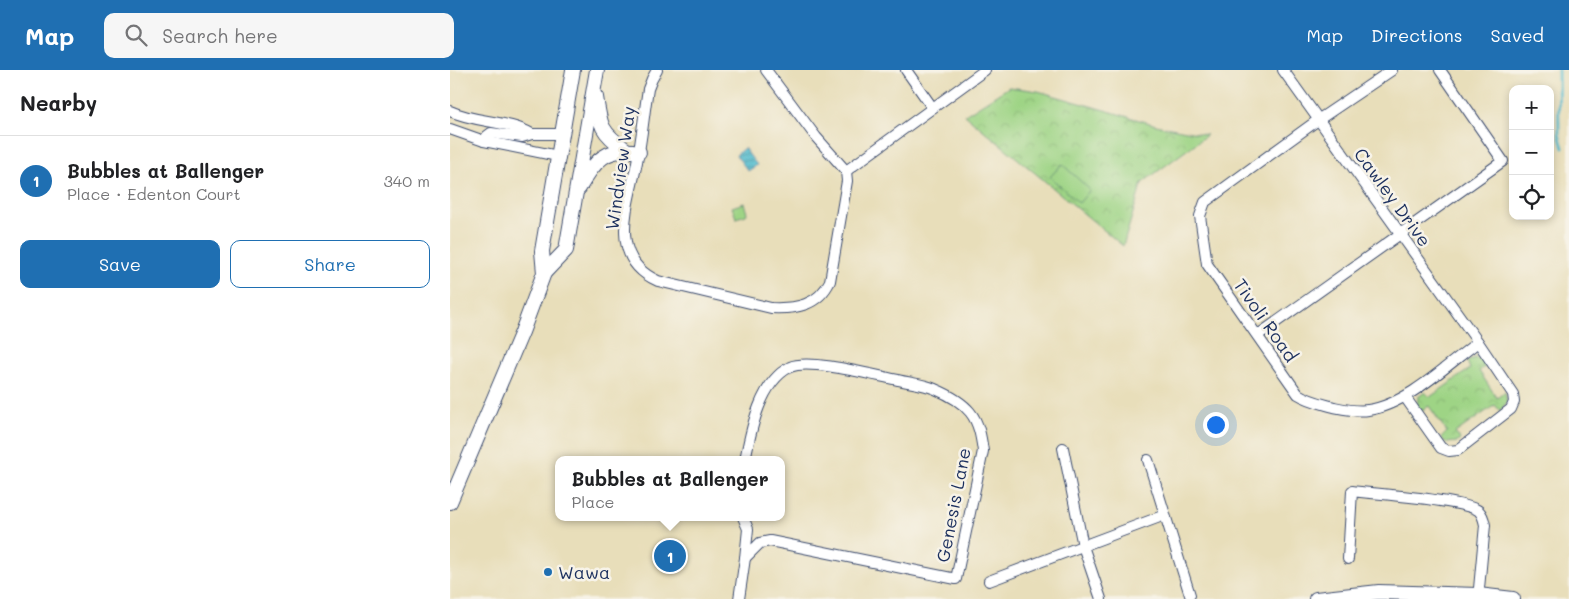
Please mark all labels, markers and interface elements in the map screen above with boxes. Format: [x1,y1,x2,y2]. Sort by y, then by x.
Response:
search box [104,13,454,58]
text: Map [25,20,74,51]
icon: search [122,21,150,49]
text: Search here [162,23,278,48]
text: Map [1306,23,1343,47]
text: Directions [1371,23,1463,47]
text: Saved [1491,23,1544,47]
map controls [1509,85,1554,220]
button: + [1509,85,1554,130]
text: Nearby [20,89,97,116]
street label: Windview Way [599,104,641,232]
button: − [1509,130,1554,175]
street label: Cawley Drive [1349,143,1437,251]
text: Bubbles at Ballenger [67,158,264,183]
text: 1 [32,170,40,191]
text: 340 m [383,170,430,191]
button: locate [1509,175,1554,220]
text: Place · Edenton Court [67,183,241,204]
button: Save [20,240,220,288]
button: Share [230,240,430,288]
street label: Tivoli Road [1229,274,1303,366]
your location [1203,412,1229,438]
street label: Genesis Lane [930,446,976,564]
popup [555,456,785,521]
text: Bubbles at Ballenger [571,466,769,491]
text: Place [571,491,614,512]
pin: 1 [654,537,686,575]
place label: Wawa [558,560,610,584]
marker: Wawa [542,566,554,578]

